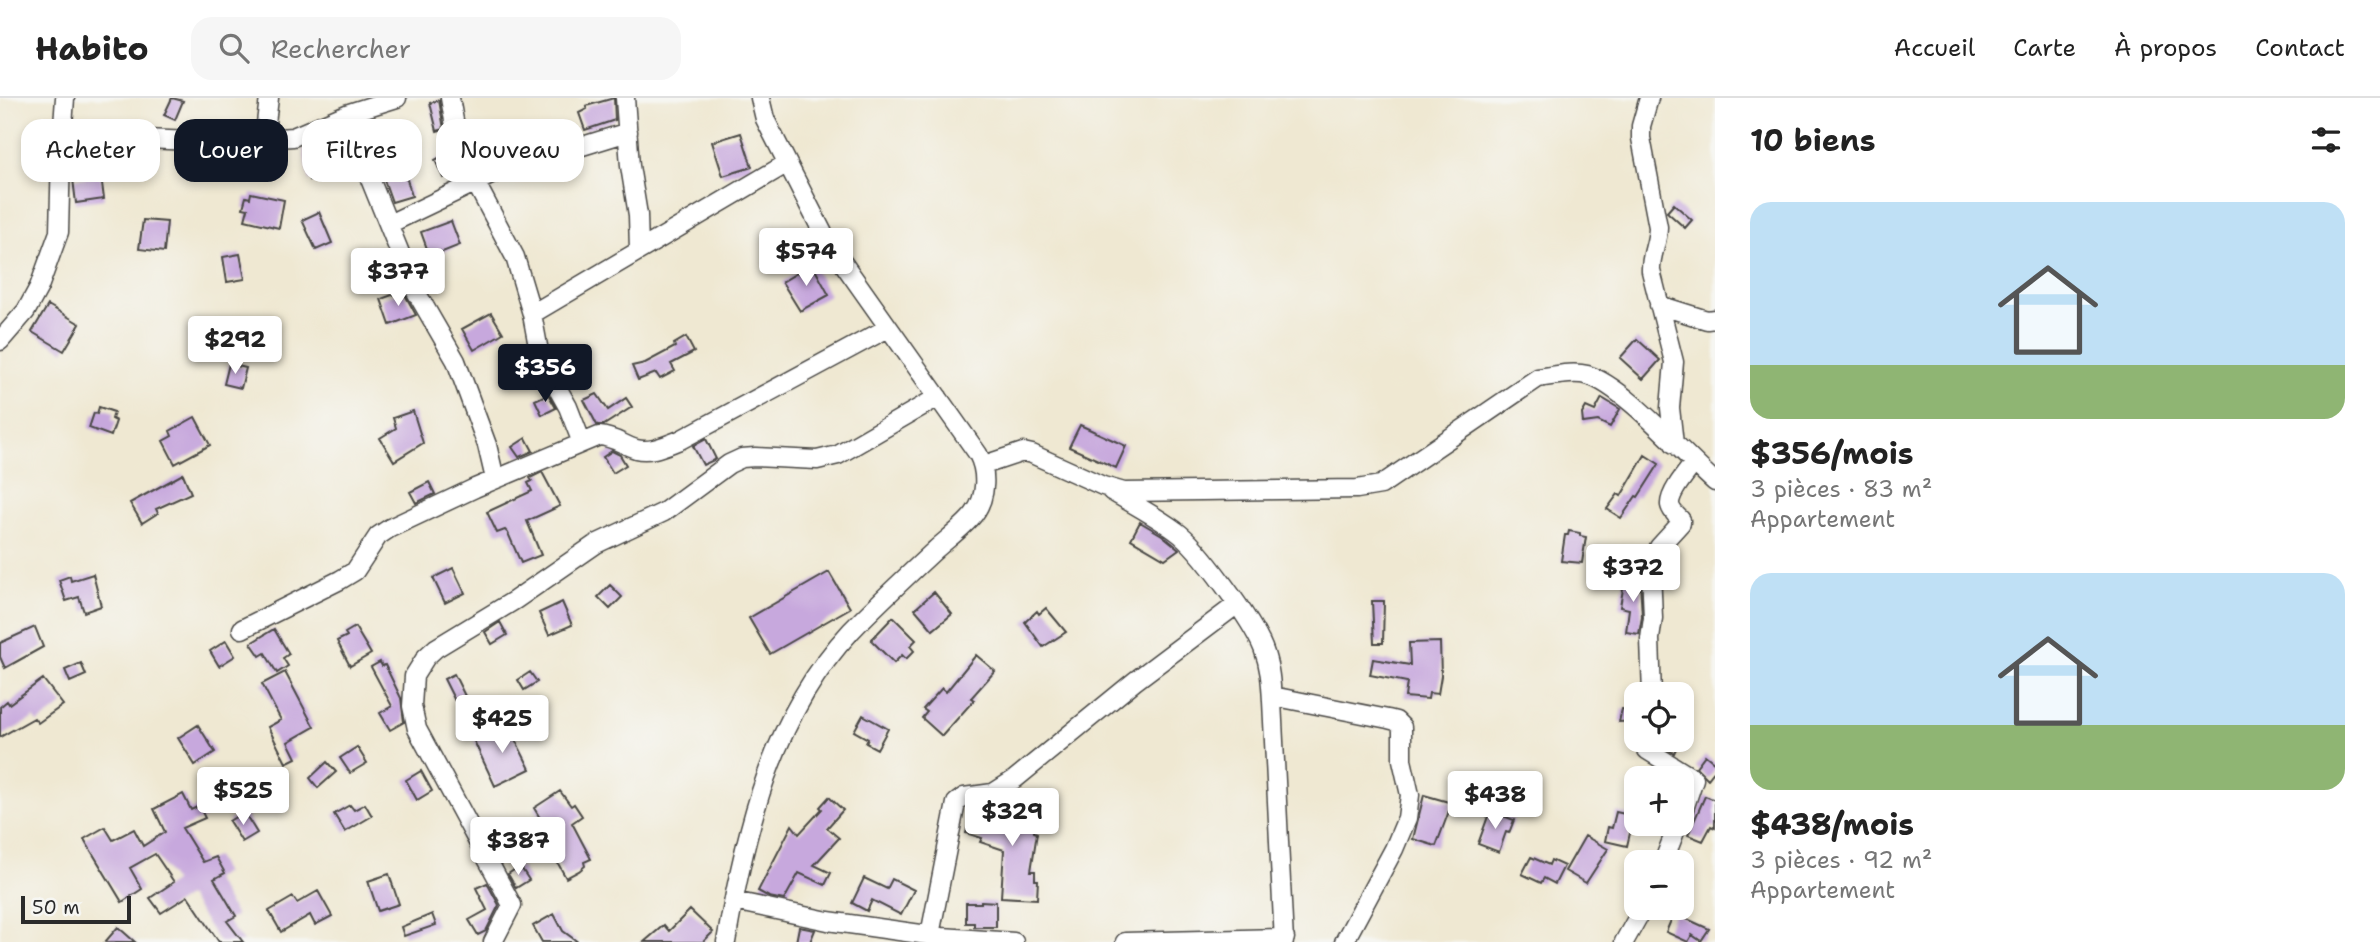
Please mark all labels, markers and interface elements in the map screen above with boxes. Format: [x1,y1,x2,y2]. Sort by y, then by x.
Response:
search box [191,17,681,80]
text: Habito [35,26,149,71]
icon: search [215,29,253,67]
text: Rechercher [271,31,411,66]
text: Accueil [1894,32,1975,64]
text: Carte [2013,32,2076,64]
text: À propos [2114,32,2217,64]
text: Contact [2255,32,2345,64]
chip: Acheter [21,119,160,182]
chip: Louer [174,119,288,182]
chip: Filtres [302,119,422,182]
chip: Nouveau [436,119,584,182]
text: 10 biens [1750,120,1876,161]
icon: filters [2307,121,2345,159]
pin: $574 [765,228,847,288]
text: $574 [775,236,837,266]
icon: home [1985,247,2111,373]
pin: $377 [357,248,439,308]
text: $377 [367,256,429,286]
pin: $292 [194,316,276,376]
text: $292 [204,324,266,354]
pin: $356 [504,344,586,404]
text: $356 [514,352,576,382]
text: $356/mois [1750,433,1914,474]
text: 3 pièces · 83 m² [1750,474,1932,504]
text: Appartement [1750,504,1895,534]
pin: $372 [1592,545,1674,604]
text: $372 [1602,552,1664,582]
icon: home [1985,618,2111,744]
map controls [1624,682,1694,920]
button: locate [1624,682,1694,752]
pin: $425 [461,696,543,755]
text: $425 [472,703,532,733]
button: + [1624,766,1694,836]
pin: $525 [202,768,284,827]
pin: $438 [1454,772,1536,831]
text: $525 [213,775,273,805]
text: $438 [1464,779,1526,809]
pin: $329 [971,788,1053,848]
text: $329 [981,796,1043,826]
text: $438/mois [1750,804,1914,845]
pin: $387 [477,818,559,877]
text: $387 [486,825,550,855]
text: 3 pièces · 92 m² [1750,845,1932,875]
button: − [1624,850,1694,920]
text: Appartement [1750,875,1895,905]
scale bar [21,893,131,925]
text: 50 m [32,895,80,920]

